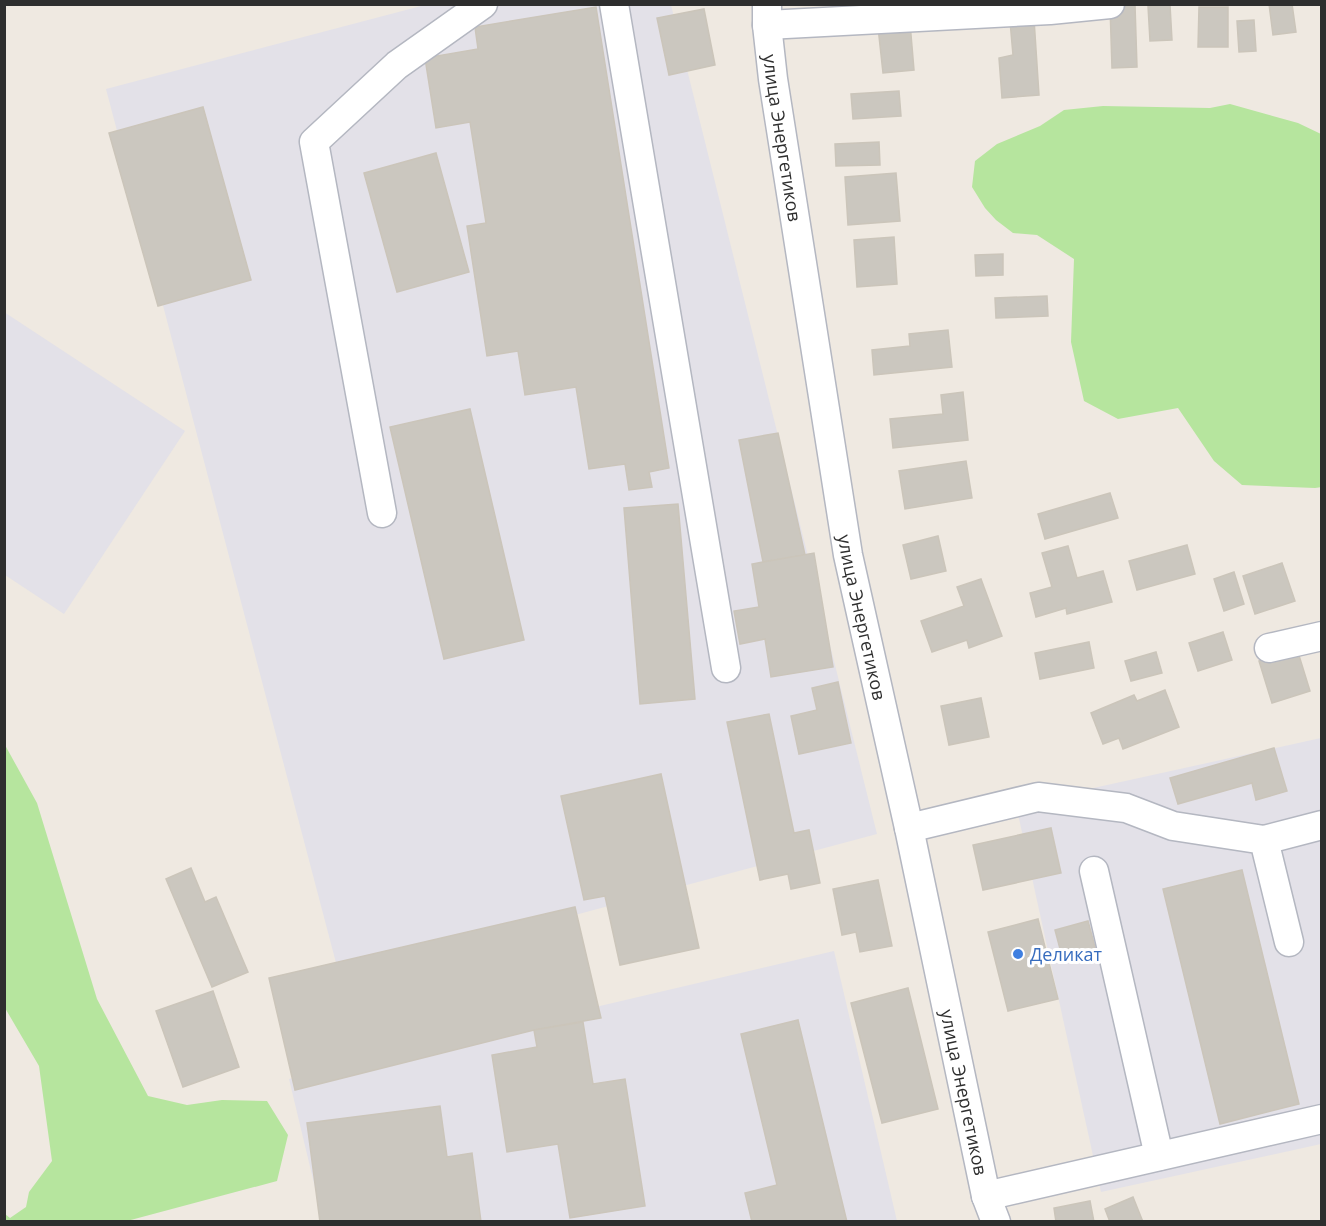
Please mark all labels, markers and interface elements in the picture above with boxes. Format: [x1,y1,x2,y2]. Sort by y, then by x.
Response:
street label: улица Энергетиков [758,53,807,223]
street label: улица Энергетиков [833,533,892,702]
place label: Деликат [1030,942,1102,966]
marker: Деликат [1011,947,1025,961]
street label: улица Энергетиков [935,1007,993,1177]

